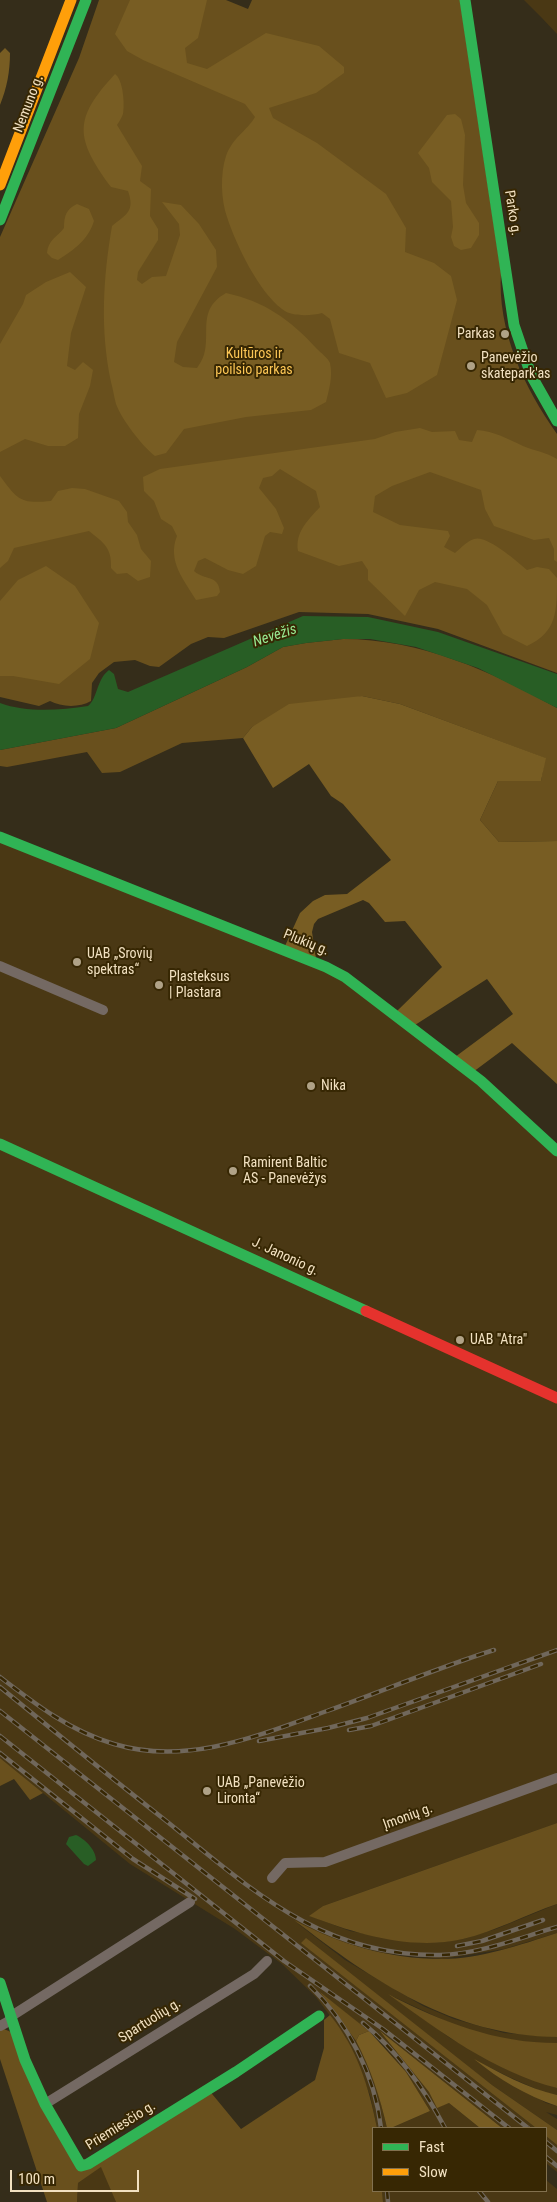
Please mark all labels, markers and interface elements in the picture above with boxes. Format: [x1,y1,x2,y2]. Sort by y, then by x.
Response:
street label: Nemuno g. [10,73,48,135]
street label: Parko g. [500,189,524,237]
place label: Parkas [457,326,495,342]
marker: Parkas [499,328,511,340]
park label: Kultūros ir poilsio parkas [215,346,293,378]
place label: Panevėžio skatepark'as [481,350,550,382]
marker: Panevėžio skatepark'as [465,360,477,372]
water label: Nevėžis [251,620,299,652]
street label: Plukių g. [281,926,331,960]
place label: UAB „Srovių spektras“ [87,946,152,979]
marker: UAB „Srovių spektras“ [71,956,83,968]
place label: Plasteksus | Plastara [169,969,230,1002]
marker: Plasteksus | Plastara [153,979,165,991]
place label: Nika [321,1078,346,1094]
marker: Nika [305,1080,317,1092]
place label: Ramirent Baltic AS - Panevėžys [243,1155,327,1188]
marker: Ramirent Baltic AS - Panevėžys [227,1165,239,1177]
street label: J. Janonio g. [249,1234,321,1280]
place label: UAB "Atra" [470,1332,527,1348]
marker: UAB "Atra" [454,1334,466,1346]
place label: UAB „Panevėžio Lironta“ [217,1775,305,1808]
marker: UAB „Panevėžio Lironta“ [201,1785,213,1797]
street label: Įmonių g. [381,1800,435,1834]
street label: Spartuolių g. [116,1995,184,2047]
street label: Priemiesčio g. [83,2098,159,2154]
legend [372,2127,547,2192]
text: Fast [419,2138,444,2156]
scale bar [12,2160,141,2192]
text: Slow [419,2163,448,2181]
text: 100 m [18,2170,55,2188]

